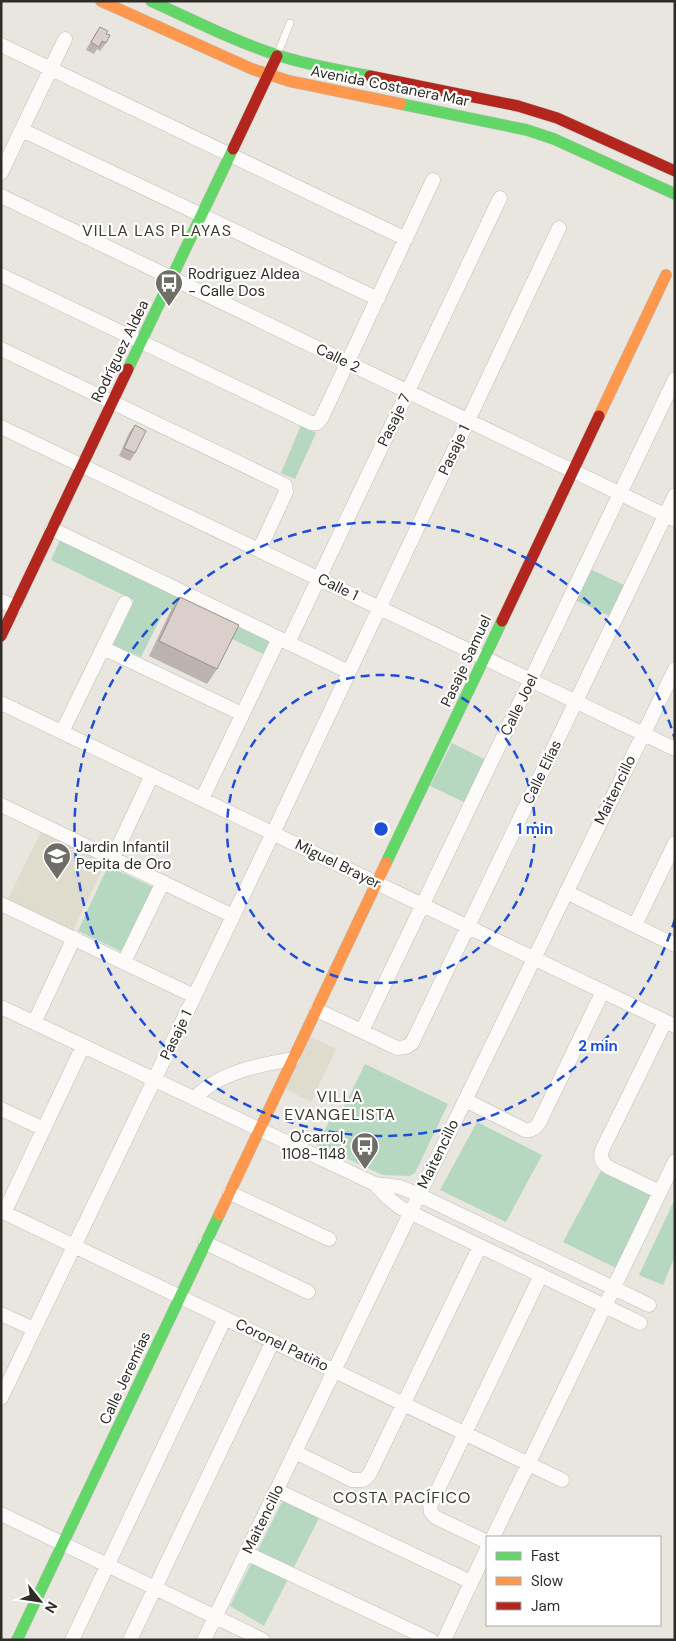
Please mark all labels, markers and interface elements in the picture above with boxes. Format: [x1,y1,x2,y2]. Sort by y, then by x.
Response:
street label: Avenida Costanera Mar [309,61,471,111]
district label: VILLA LAS PLAYAS [82,220,232,241]
place label: Rodriguez Aldea - Calle Dos [188,264,300,301]
bus stop icon: Rodriguez Aldea - Calle Dos [154,268,184,307]
street label: Rodríguez Aldea [87,297,153,405]
street label: Calle 2 [313,339,363,377]
street label: Pasaje 7 [373,390,415,450]
street label: Pasaje 1 [434,422,474,478]
street label: Calle 1 [314,569,362,605]
street label: Pasaje Samuel [436,612,496,710]
street label: Calle Joel [495,671,543,739]
street label: Calle Elías [518,737,566,807]
street label: Maitencillo [590,752,640,828]
text: 1 min [517,819,553,839]
centre of rings [372,820,390,838]
street label: Miguel Brayer [292,835,385,894]
place label: Jardin Infantil Pepita de Oro [76,837,172,874]
school or university icon: Jardin Infantil Pepita de Oro [42,841,72,880]
street label: Pasaje 1 [155,1007,197,1063]
text: 2 min [578,1036,618,1056]
district label: VILLA EVANGELISTA [284,1086,396,1125]
street label: Maitencillo [413,1116,463,1192]
place label: O'carrol, 1108-1148 [282,1127,346,1164]
bus stop icon: O'carrol, 1108-1148 [350,1131,380,1170]
street label: Coronel Patiño [232,1314,332,1376]
street label: Calle Jeremías [95,1328,155,1428]
street label: Maitencillo [238,1481,288,1557]
district label: COSTA PACÍFICO [333,1487,471,1508]
legend [486,1536,661,1626]
text: Fast [531,1546,560,1566]
text: Slow [531,1571,564,1591]
north arrow [15,1576,65,1626]
text: Jam [531,1596,560,1616]
text: N [41,1599,62,1616]

